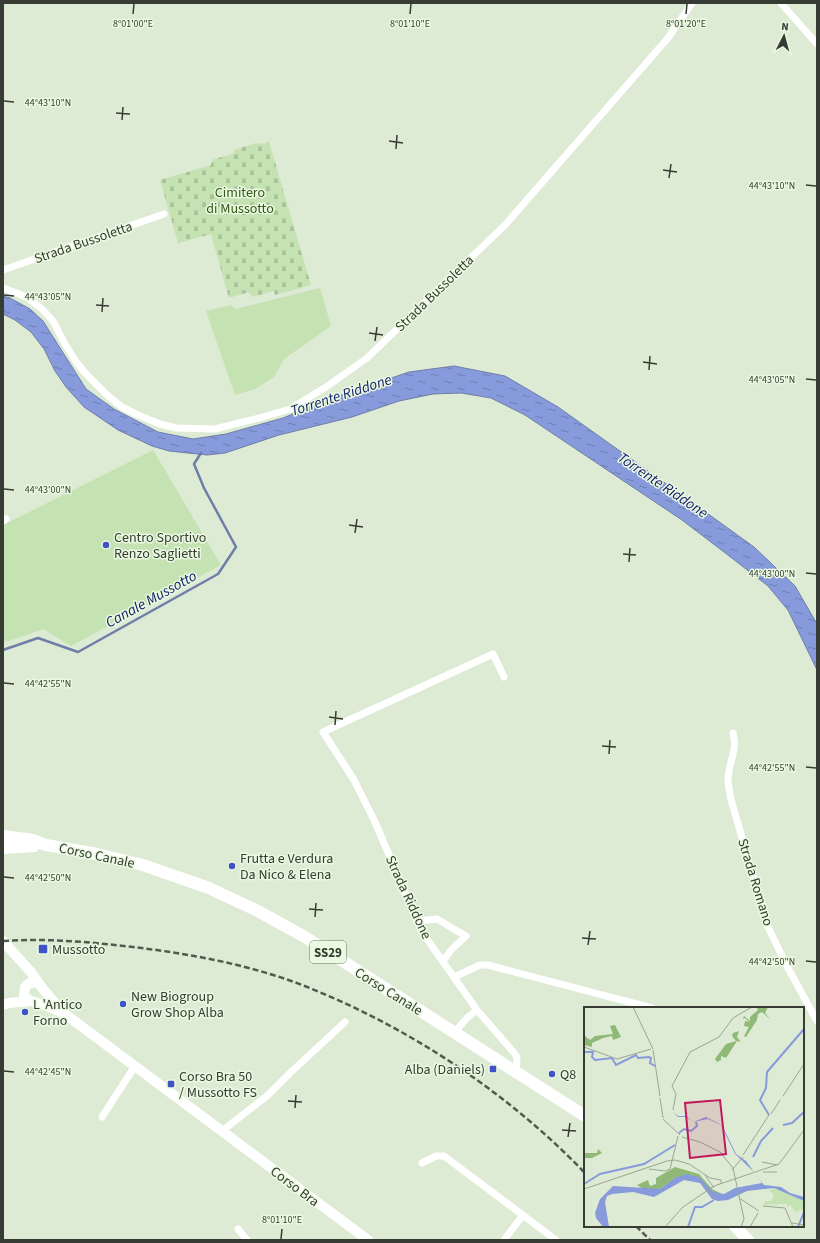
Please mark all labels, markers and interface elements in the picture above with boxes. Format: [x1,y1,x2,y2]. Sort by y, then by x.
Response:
north arrow [764,16,804,56]
text: 8°01'00"E [113,17,153,31]
text: 8°01'10"E [390,17,430,31]
text: 8°01'20"E [666,17,706,31]
text: N [781,19,789,34]
text: 44°43'10"N [25,96,71,110]
text: 44°43'10"N [749,179,795,193]
park label: Cimitero di Mussotto [206,183,274,219]
street label: Strada Bussoletta [32,217,135,269]
street label: Strada Bussoletta [391,251,479,337]
text: 44°43'05"N [25,290,71,304]
water label: Torrente Riddone [288,369,394,422]
text: 44°43'05"N [749,373,795,387]
water label: Torrente Riddone [613,447,712,523]
text: 44°43'00"N [25,483,71,497]
place label: Centro Sportivo Renzo Saglietti [114,528,206,564]
marker: Centro Sportivo Renzo Saglietti [101,540,111,550]
water label: Canale Mussotto [102,565,201,633]
text: 44°43'00"N [749,567,795,581]
text: 44°42'55"N [25,677,71,691]
text: 44°42'55"N [749,761,795,775]
street label: Strada Romano [732,836,778,928]
street label: Corso Canale [57,838,137,874]
place label: Frutta e Verdura Da Nico & Elena [240,849,333,885]
street label: Strada Riddone [380,852,436,943]
marker: Frutta e Verdura Da Nico & Elena [227,861,237,871]
text: 44°42'50"N [25,871,71,885]
place label: Mussotto [52,940,105,960]
road number: SS29 [310,941,346,963]
marker: Mussotto [37,943,49,955]
text: 44°42'50"N [749,955,795,969]
street label: Corso Canale [351,963,426,1021]
place label: New Biogroup Grow Shop Alba [131,987,224,1023]
place label: L 'Antico Forno [33,995,82,1031]
marker: New Biogroup Grow Shop Alba [118,999,128,1009]
marker: L 'Antico Forno [20,1007,30,1017]
inset map [584,1007,804,1227]
place label: Alba (Daniels) [405,1060,485,1080]
marker: Alba (Daniels) [488,1064,498,1074]
text: 44°42'45"N [25,1065,71,1079]
place label: Q8 [560,1065,576,1085]
place label: Corso Bra 50 / Mussotto FS [179,1067,257,1103]
marker: Q8 [547,1069,557,1079]
marker: Corso Bra 50 / Mussotto FS [166,1079,176,1089]
street label: Corso Bra [266,1162,323,1212]
text: 8°01'10"E [262,1213,302,1227]

